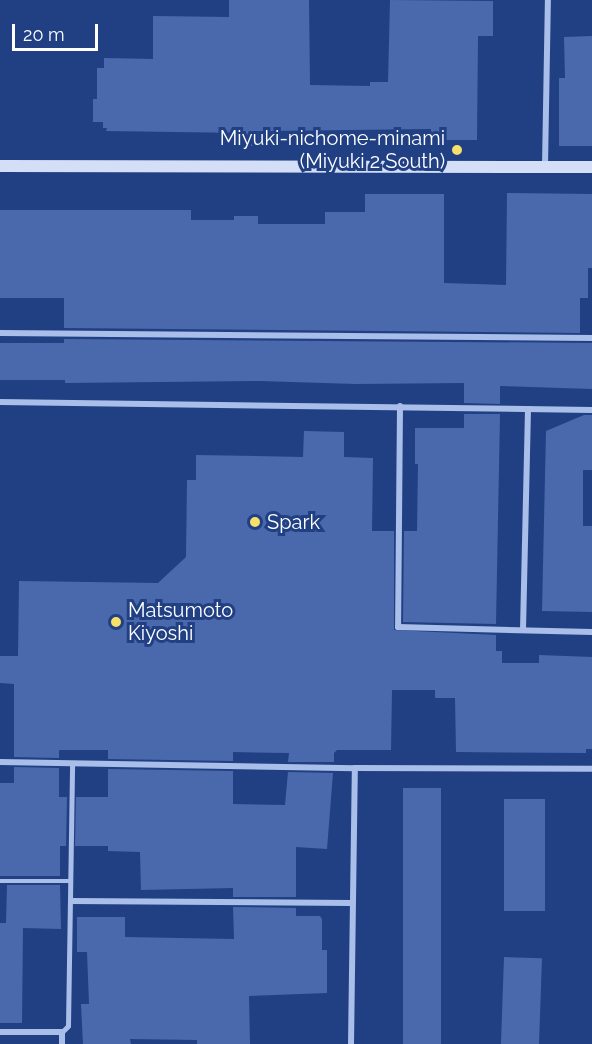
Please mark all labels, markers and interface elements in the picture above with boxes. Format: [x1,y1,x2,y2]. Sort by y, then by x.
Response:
scale bar [15,12,100,50]
text: 20 m [23,24,65,45]
place label: Miyuki-nichome-minami (Miyuki 2 South) [220,126,445,173]
marker: Miyuki-nichome-minami (Miyuki 2 South) [450,143,464,157]
place label: Spark [267,510,320,534]
marker: Spark [248,515,262,529]
place label: Matsumoto Kiyoshi [128,598,233,645]
marker: Matsumoto Kiyoshi [109,615,123,629]

